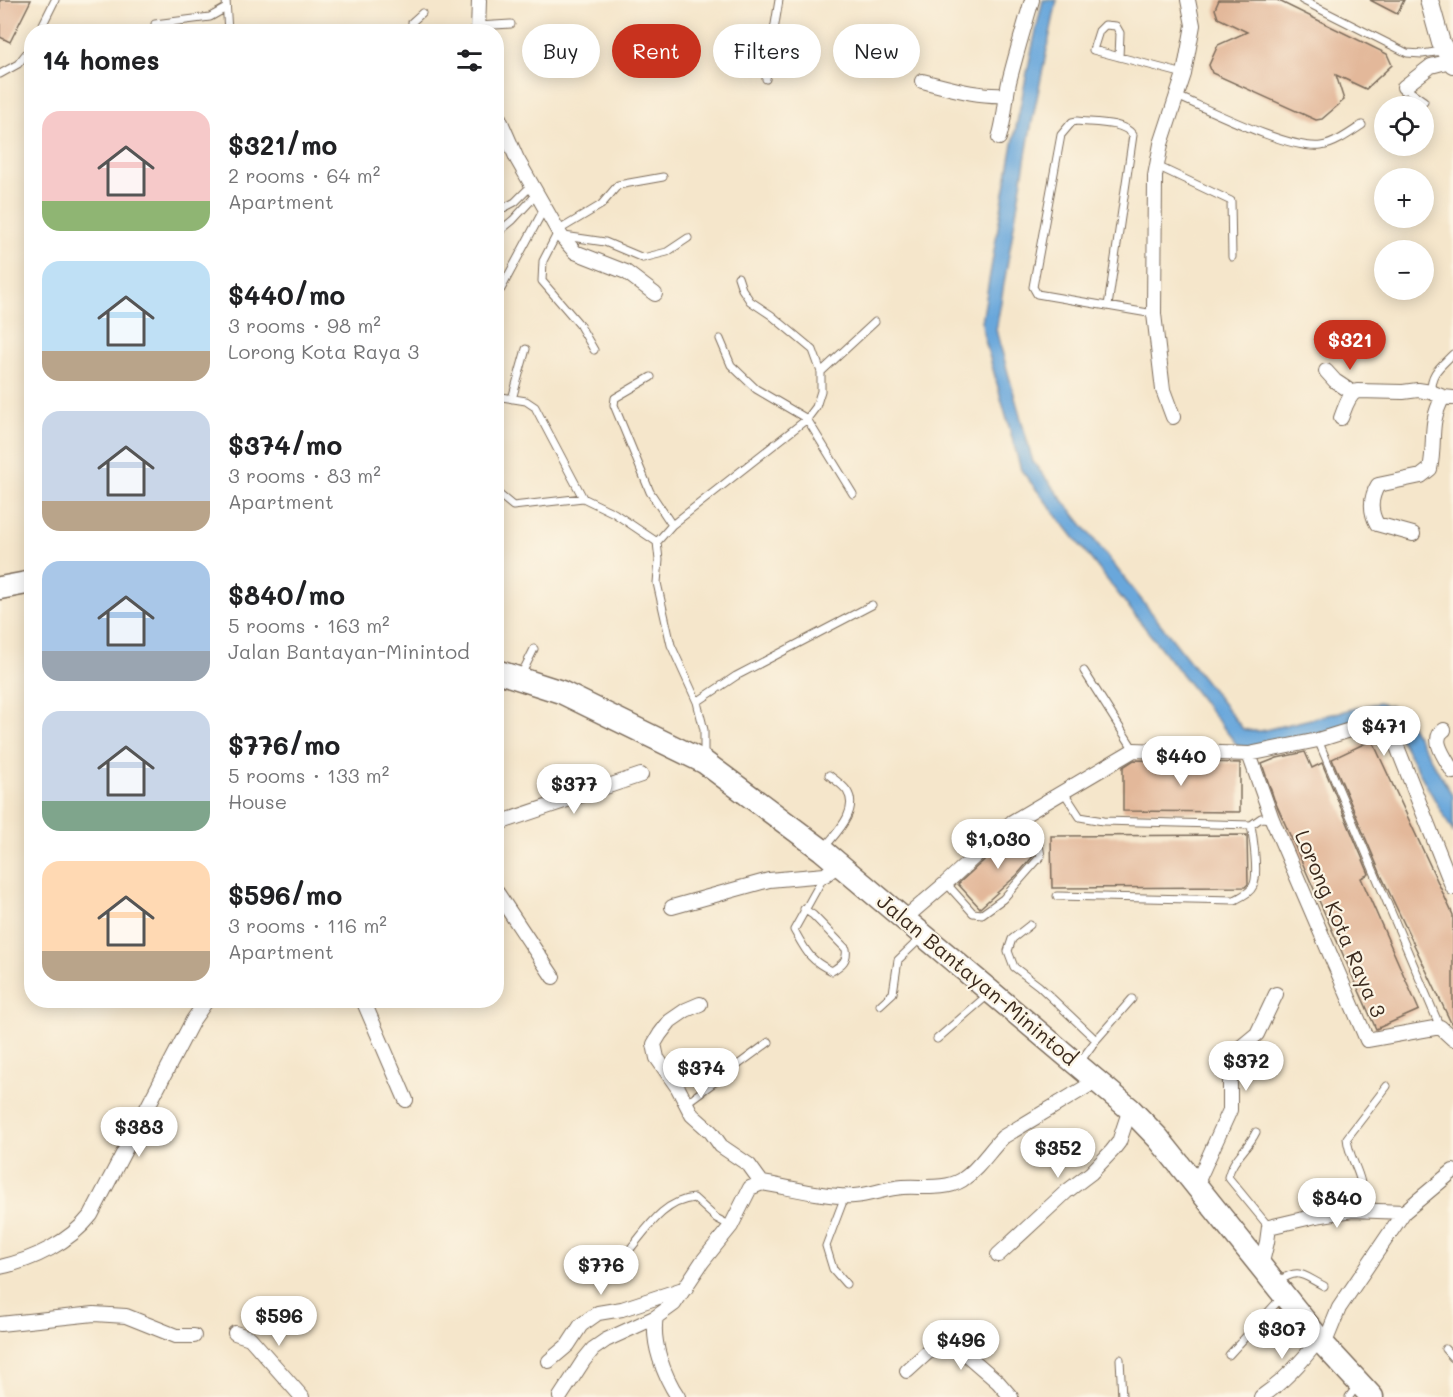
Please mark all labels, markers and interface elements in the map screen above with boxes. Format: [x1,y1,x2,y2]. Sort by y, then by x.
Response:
chip: Buy [522,24,600,78]
chip: Rent [612,24,701,78]
chip: Filters [713,24,821,78]
chip: New [833,24,920,78]
text: 14 homes [42,43,160,77]
icon: filters [453,44,486,77]
map controls [1374,96,1434,300]
button: locate [1374,96,1434,156]
text: $321/mo [228,128,337,162]
icon: home [90,135,162,207]
text: 2 rooms · 64 m² [228,162,380,188]
button: + [1374,168,1434,228]
text: Apartment [228,188,334,214]
button: − [1374,240,1434,300]
text: $440/mo [228,278,345,312]
icon: home [90,285,162,357]
text: 3 rooms · 98 m² [228,312,381,338]
pin: $321 [1314,320,1386,371]
text: $321 [1328,326,1372,352]
text: Lorong Kota Raya 3 [228,338,419,364]
text: $374/mo [228,428,342,462]
icon: home [90,435,162,507]
text: 3 rooms · 83 m² [228,462,381,488]
text: Apartment [228,488,334,514]
text: $840/mo [228,578,345,612]
icon: home [90,585,162,657]
text: 5 rooms · 163 m² [228,612,390,638]
text: Jalan Bantayan-Minintod [228,638,470,664]
pin: $471 [1348,706,1420,757]
text: $471 [1361,712,1407,738]
text: $776/mo [228,728,340,762]
icon: home [90,735,162,807]
pin: $440 [1145,736,1217,787]
text: $440 [1156,742,1206,768]
text: 5 rooms · 133 m² [228,762,389,788]
pin: $377 [538,764,610,815]
text: $377 [551,770,597,796]
text: House [228,788,287,814]
pin: $1,030 [949,819,1047,870]
text: $1,030 [965,825,1031,851]
street label: Lorong Kota Raya 3 [1290,826,1393,1021]
text: $596/mo [228,878,342,912]
icon: home [90,885,162,957]
street label: Jalan Bantayan-Minintod [872,887,1084,1071]
text: 3 rooms · 116 m² [228,912,387,938]
text: Apartment [228,938,334,964]
pin: $372 [1210,1041,1282,1092]
text: $372 [1223,1047,1269,1073]
pin: $374 [665,1048,737,1099]
text: $374 [677,1054,725,1080]
pin: $383 [103,1107,175,1158]
text: $383 [115,1113,163,1139]
pin: $352 [1022,1128,1094,1179]
text: $352 [1034,1134,1082,1160]
pin: $840 [1301,1178,1373,1229]
text: $840 [1312,1184,1362,1210]
pin: $776 [565,1245,637,1296]
text: $776 [578,1251,624,1277]
pin: $596 [243,1296,315,1347]
text: $596 [255,1302,303,1328]
pin: $307 [1246,1309,1318,1360]
text: $307 [1258,1315,1306,1341]
pin: $496 [925,1320,997,1371]
text: $496 [936,1326,986,1352]

